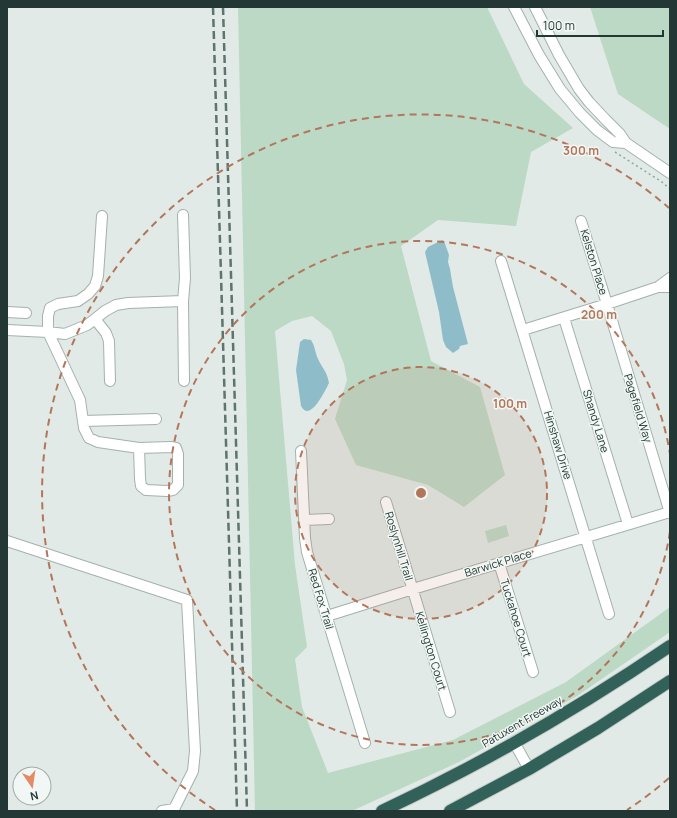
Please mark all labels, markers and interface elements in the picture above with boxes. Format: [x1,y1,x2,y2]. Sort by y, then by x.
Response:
scale bar [537,12,663,38]
text: 100 m [543,17,575,34]
text: 300 m [563,142,599,159]
street label: Kelston Place [577,227,612,297]
text: 200 m [581,306,617,323]
street label: Pagefield Way [621,372,656,444]
street label: Shandy Lane [580,388,613,455]
text: 100 m [493,395,527,412]
street label: Hinshaw Drive [541,409,576,482]
centre of rings [414,486,428,500]
street label: Roslynhill Trail [382,509,417,582]
street label: Barwick Place [463,545,534,580]
street label: Red Fox Trail [305,567,338,631]
street label: Tuckahoe Court [497,577,536,659]
street label: Kellington Court [412,609,451,692]
street label: Patuxent Freeway [479,692,565,751]
north arrow [12,766,52,806]
text: N [29,788,40,804]

